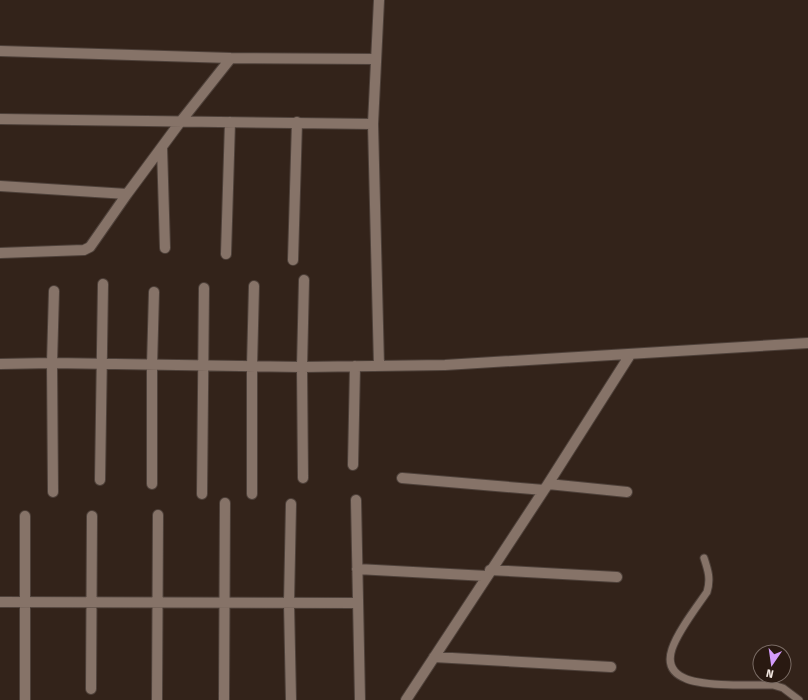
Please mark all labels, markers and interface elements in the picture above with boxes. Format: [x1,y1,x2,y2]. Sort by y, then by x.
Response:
north arrow [752,644,792,684]
text: N [765,666,775,680]

